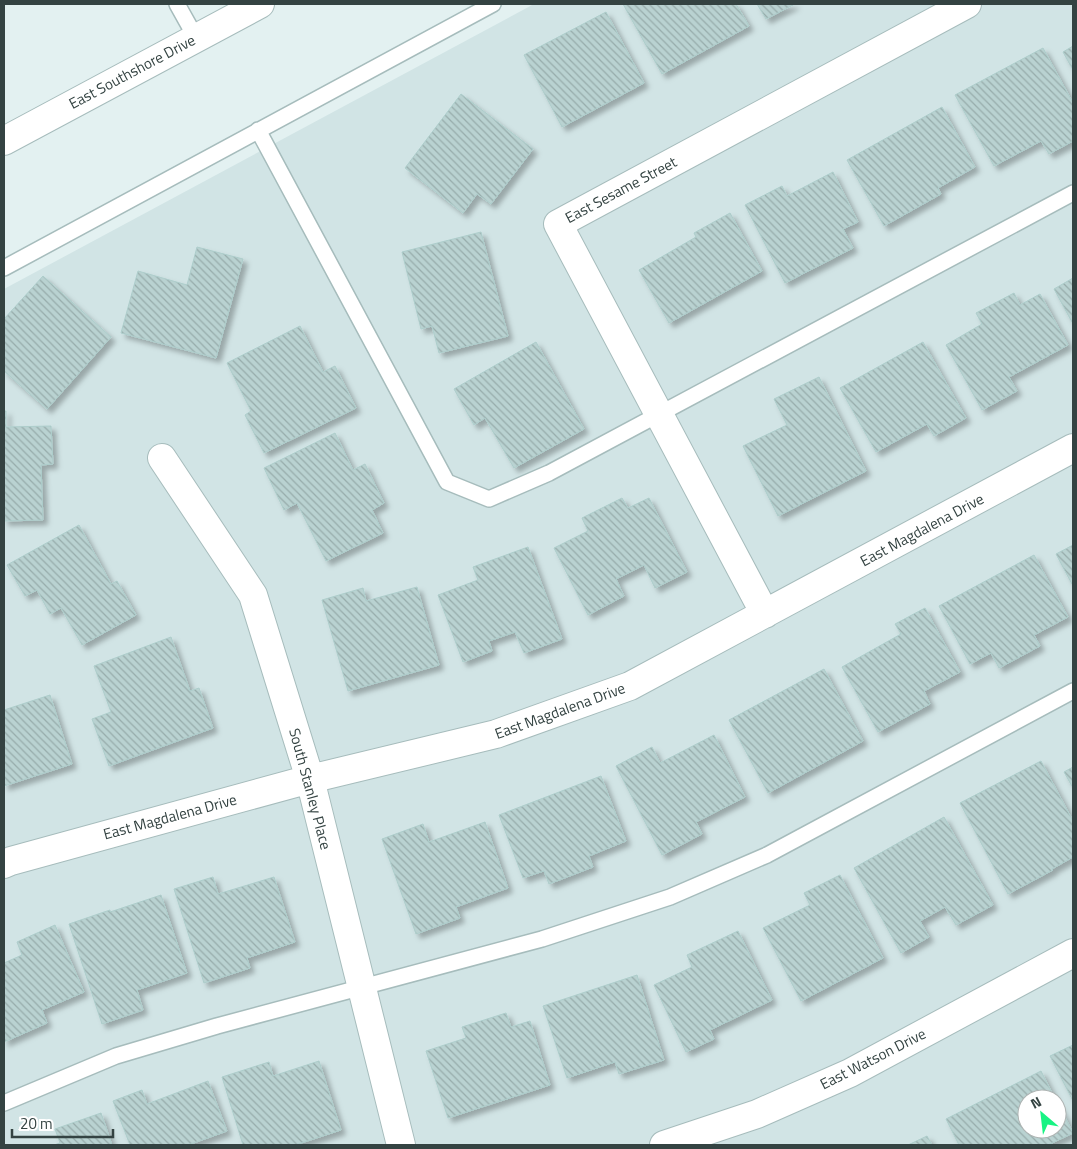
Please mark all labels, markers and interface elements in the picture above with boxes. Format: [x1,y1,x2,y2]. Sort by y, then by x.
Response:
street label: East Southshore Drive [64,28,199,115]
street label: East Sesame Street [561,150,681,229]
street label: East Magdalena Drive [856,487,988,572]
street label: East Magdalena Drive [491,676,628,745]
street label: South Stanley Place [283,726,338,852]
street label: East Magdalena Drive [101,788,239,845]
street label: East Watson Drive [816,1022,930,1095]
north arrow [1017,1089,1067,1139]
text: N [1026,1091,1045,1114]
scale bar [12,1106,114,1138]
text: 20 m [20,1112,53,1135]

